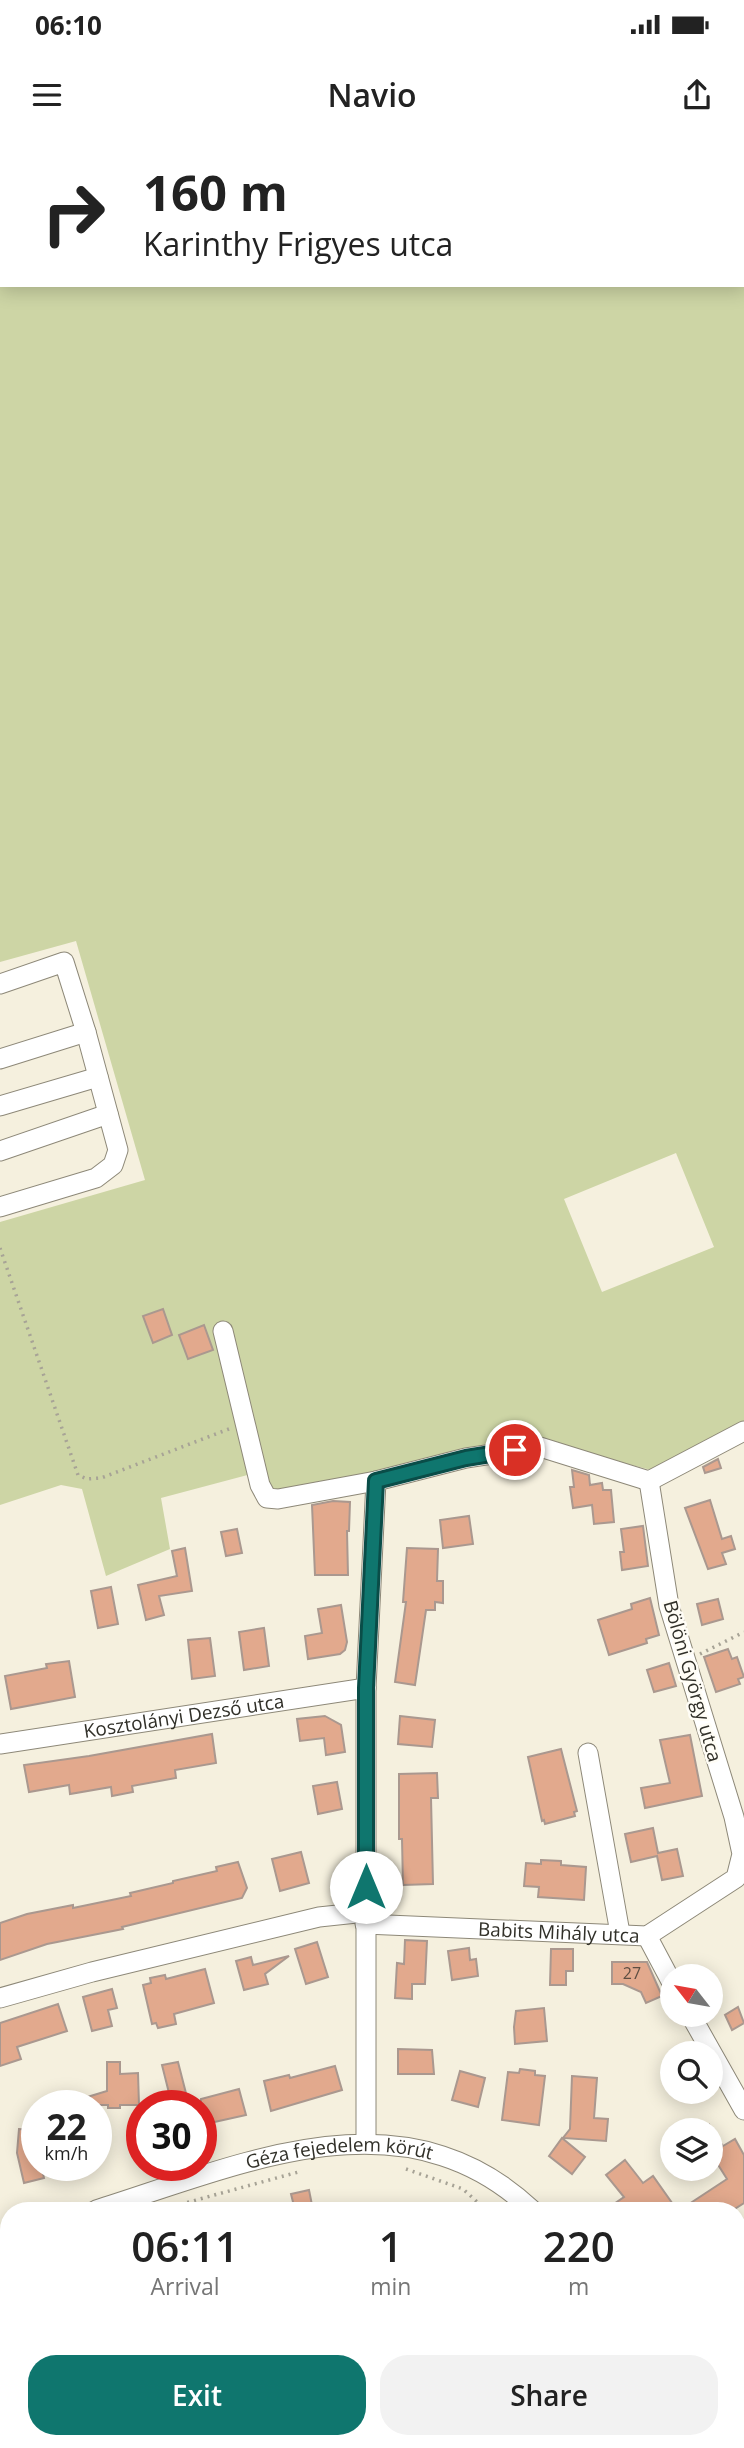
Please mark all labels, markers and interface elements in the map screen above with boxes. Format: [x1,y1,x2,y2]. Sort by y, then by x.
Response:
text: 06:10 [35,7,102,43]
text: Navio [327,73,417,116]
icon: menu [28,76,66,114]
icon: share [678,76,716,114]
text: 160 m [143,159,288,225]
icon: right [28,168,119,259]
text: Karinthy Frigyes utca [143,222,453,265]
pin [485,1420,545,1480]
icon: arrive [496,1431,534,1469]
street label: Bölöni György utca [658,1597,728,1765]
street label: Kosztolányi Dezső utca [82,1688,286,1744]
position arrow [329,1850,403,1924]
street label: Babits Mihály utca [478,1916,640,1949]
house number: 27 [623,1962,641,1984]
north arrow [660,1964,723,2026]
map controls [660,1964,723,2181]
button: search [660,2041,723,2104]
speed limit sign: 30 [126,2090,217,2181]
text: 22 [46,2103,87,2150]
button: layers [660,2118,723,2181]
street label: Géza fejedelem körút [243,2131,436,2175]
text: km/h [45,2141,88,2165]
text: 06:11 [131,2217,239,2274]
text: 1 [379,2217,403,2274]
text: 220 [543,2217,615,2274]
text: Arrival [150,2270,220,2302]
text: min [370,2270,411,2302]
text: m [568,2270,589,2302]
button: Exit [28,2355,366,2435]
button: Share [380,2355,718,2435]

